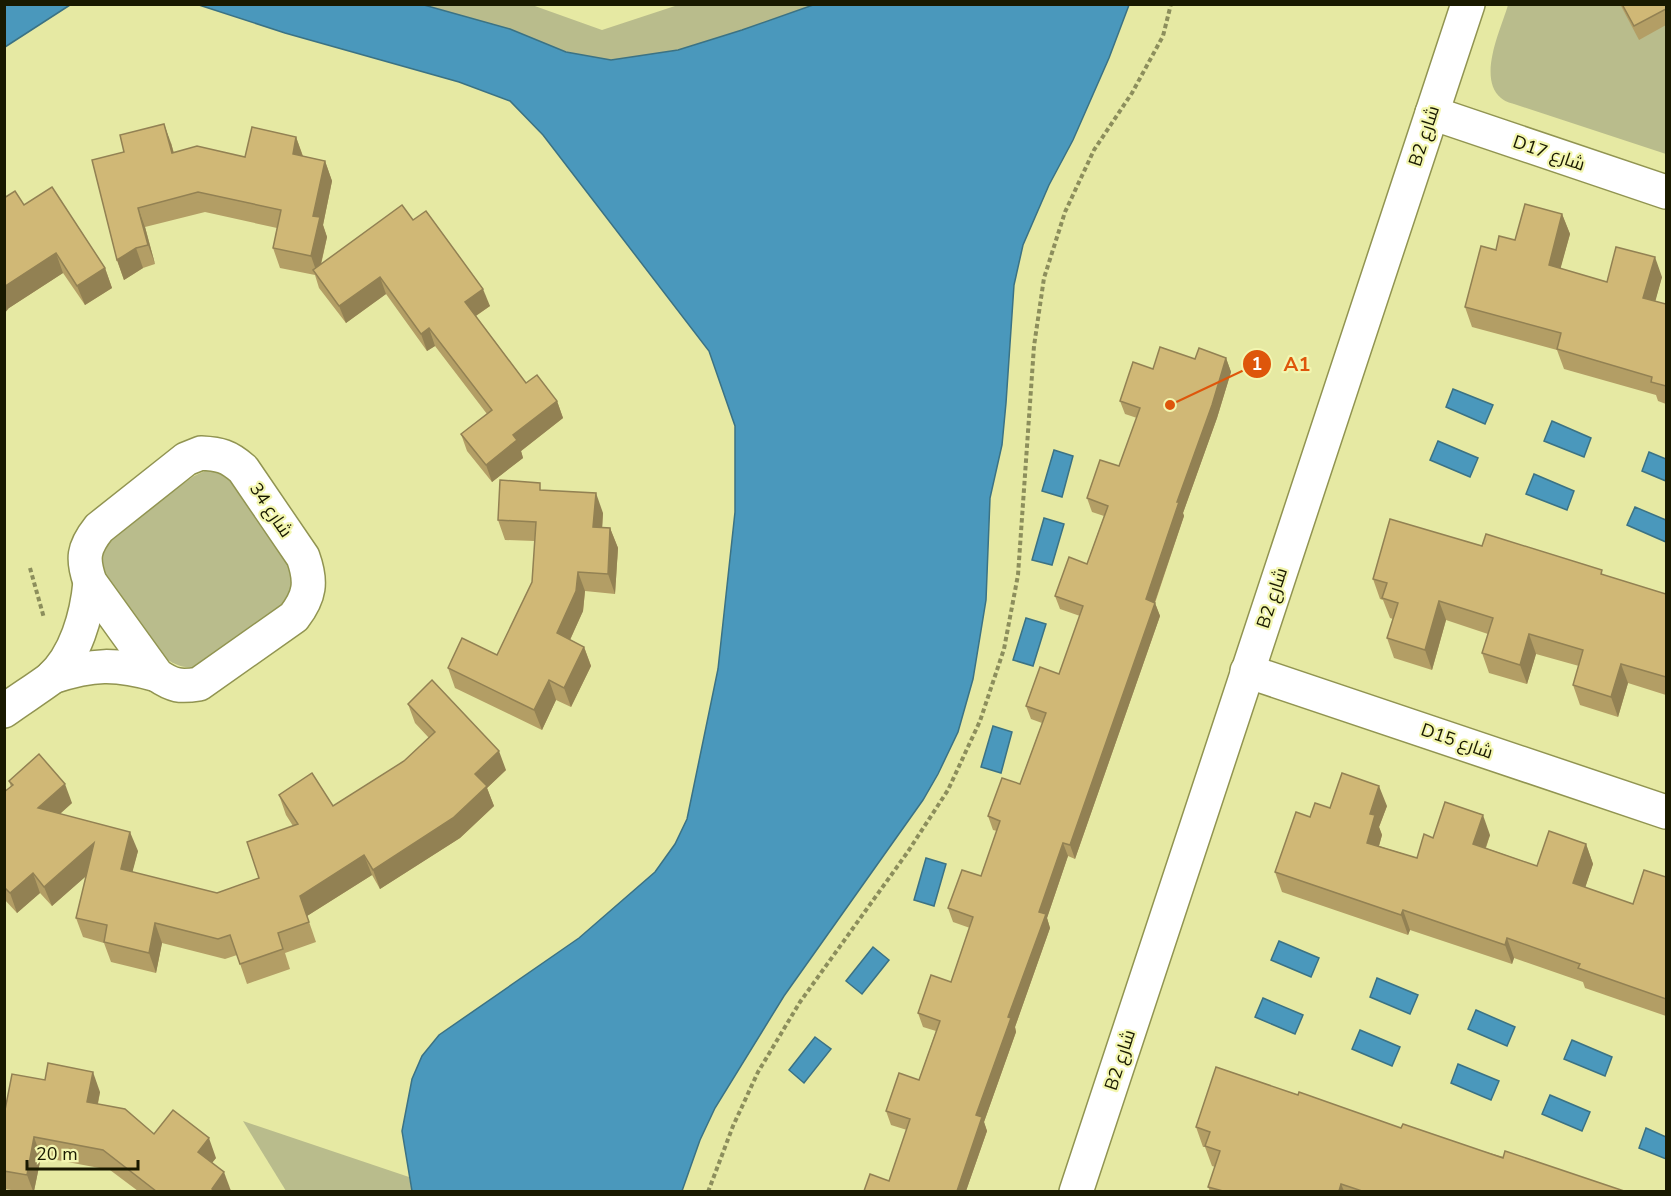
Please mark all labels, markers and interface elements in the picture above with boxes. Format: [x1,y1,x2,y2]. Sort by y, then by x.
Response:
street label: B2 شارع [1403,103,1445,169]
street label: D17 شارع [1510,130,1588,176]
callout: A1 [1242,345,1322,383]
text: A1 [1284,351,1310,378]
text: 1 [1252,352,1262,376]
street label: شارع 34 [244,478,298,542]
street label: B2 شارع [1251,565,1293,631]
street label: D15 شارع [1418,718,1496,764]
street label: B2 شارع [1099,1027,1141,1093]
scale bar [27,1133,138,1171]
text: 20 m [36,1142,78,1166]

